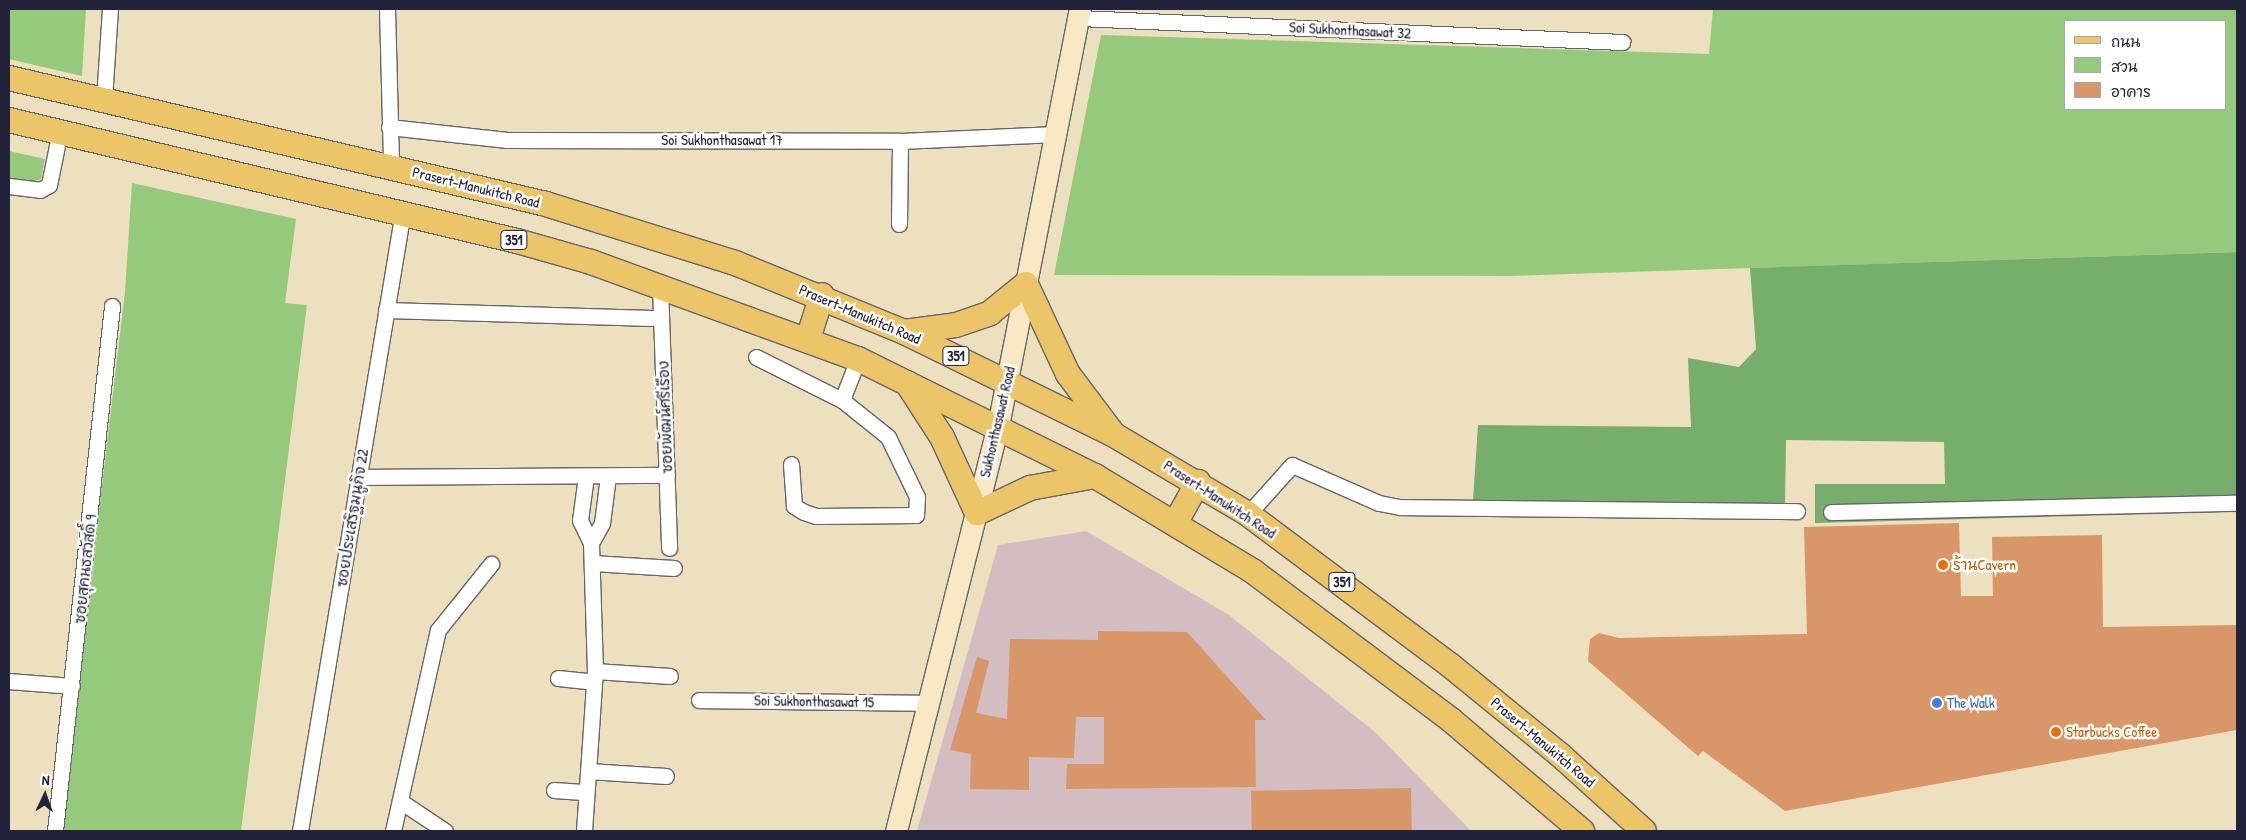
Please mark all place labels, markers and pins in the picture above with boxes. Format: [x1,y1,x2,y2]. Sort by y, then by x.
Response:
place label: ร้านCavern [1953,556,2016,574]
marker: ร้านCavern [1937,559,1949,571]
place label: The Walk [1947,694,1995,712]
marker: The Walk [1931,697,1943,709]
place label: Starbucks Coffee [2066,723,2157,741]
marker: Starbucks Coffee [2050,726,2062,738]

